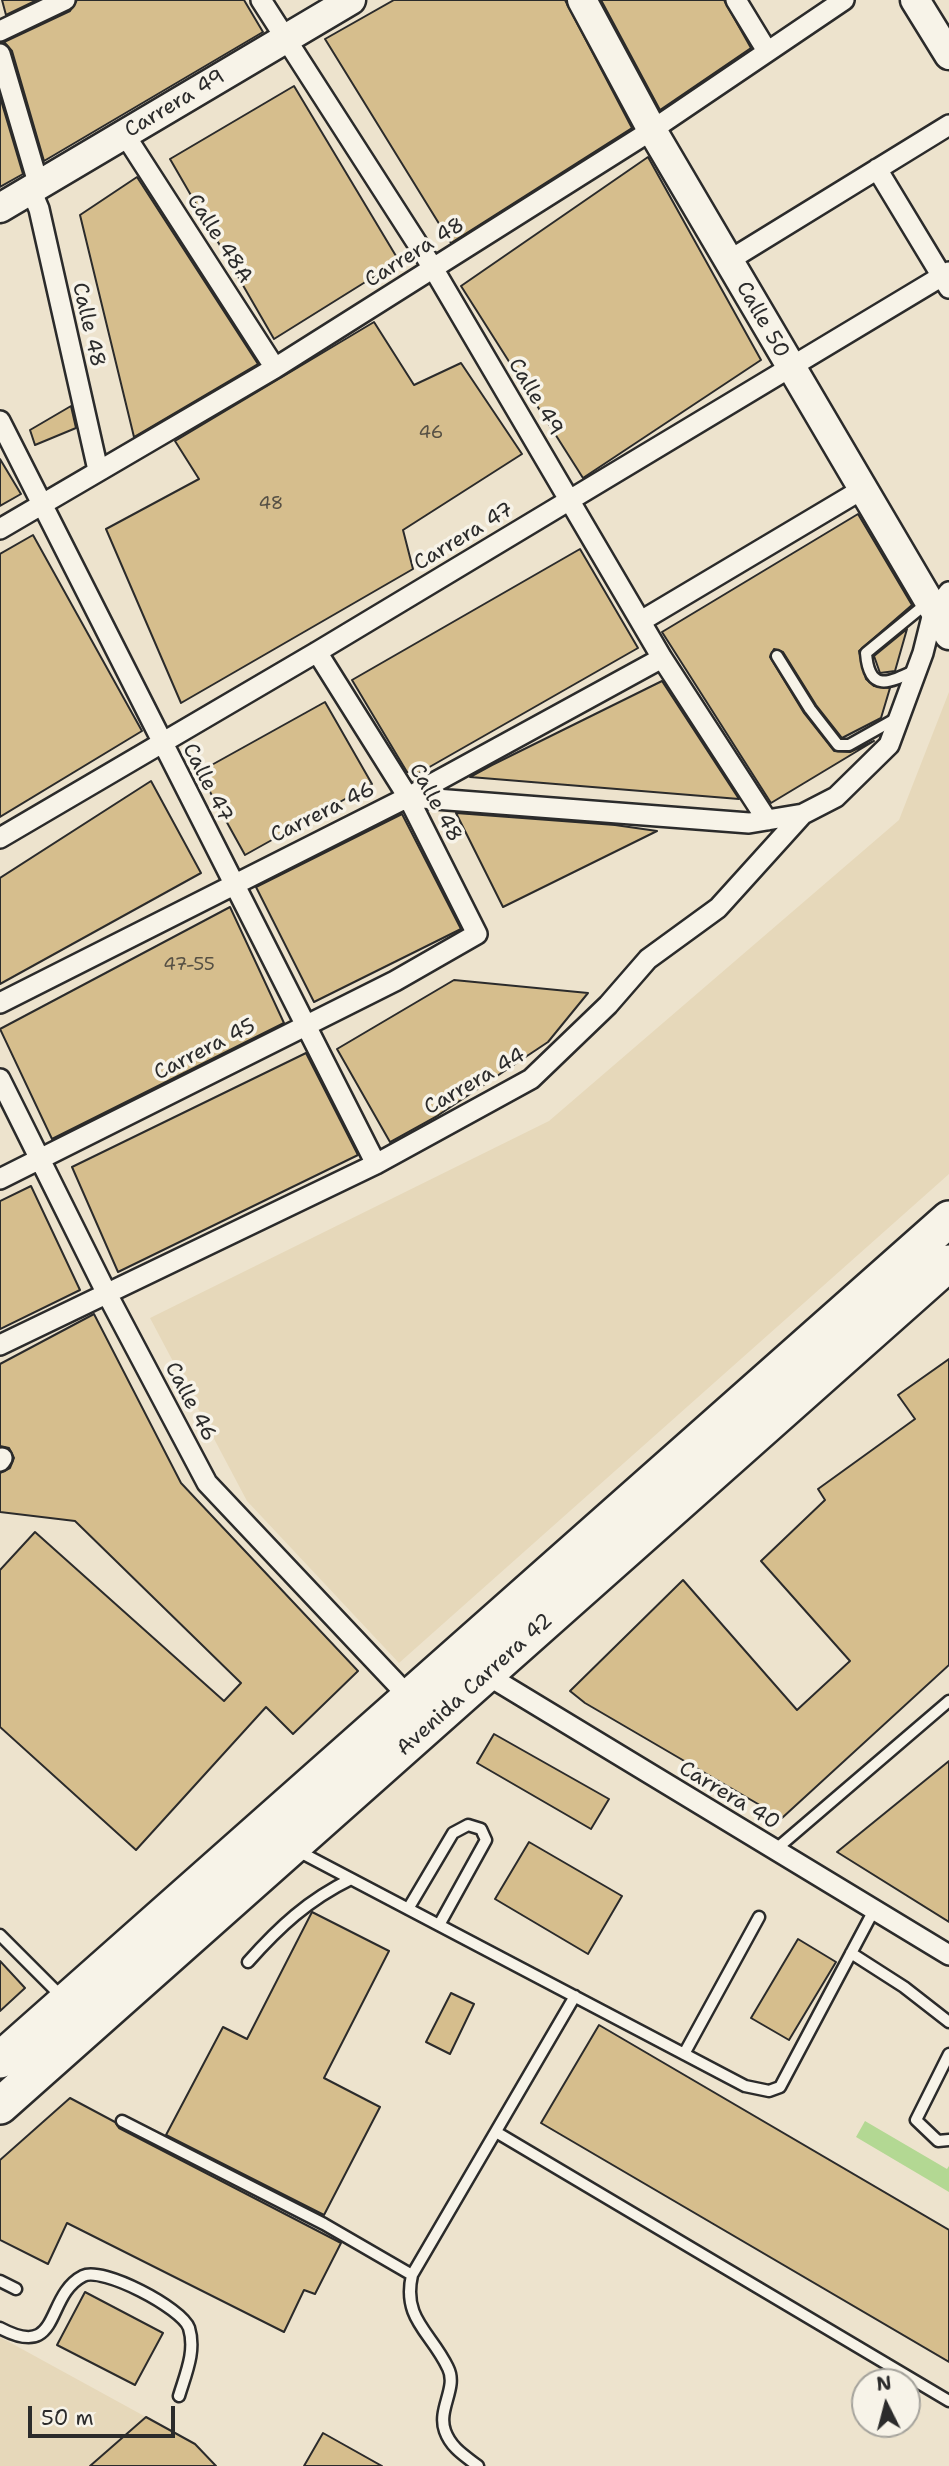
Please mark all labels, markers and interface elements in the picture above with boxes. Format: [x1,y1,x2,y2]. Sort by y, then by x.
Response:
street label: Carrera 49 [120,64,230,144]
street label: Calle 48A [181,190,257,288]
street label: Carrera 48 [361,212,469,294]
street label: Calle 50 [730,277,794,363]
street label: Calle 48 [66,280,110,370]
street label: Calle 49 [502,354,568,440]
house number: 46 [419,422,443,444]
house number: 48 [259,493,283,515]
street label: Carrera 47 [410,497,518,577]
street label: Calle 47 [176,739,238,827]
street label: Calle 48 [403,759,467,847]
street label: Carrera 46 [267,777,379,849]
house number: 47-55 [163,954,215,976]
street label: Carrera 45 [150,1014,260,1086]
street label: Carrera 44 [420,1043,530,1121]
street label: Calle 46 [159,1358,221,1446]
street label: Avenida Carrera 42 [392,1608,558,1762]
street label: Carrera 40 [674,1756,784,1836]
north arrow [851,2368,921,2438]
text: N [875,2370,893,2397]
scale bar [32,2392,178,2436]
text: 50 m [41,2404,94,2432]

